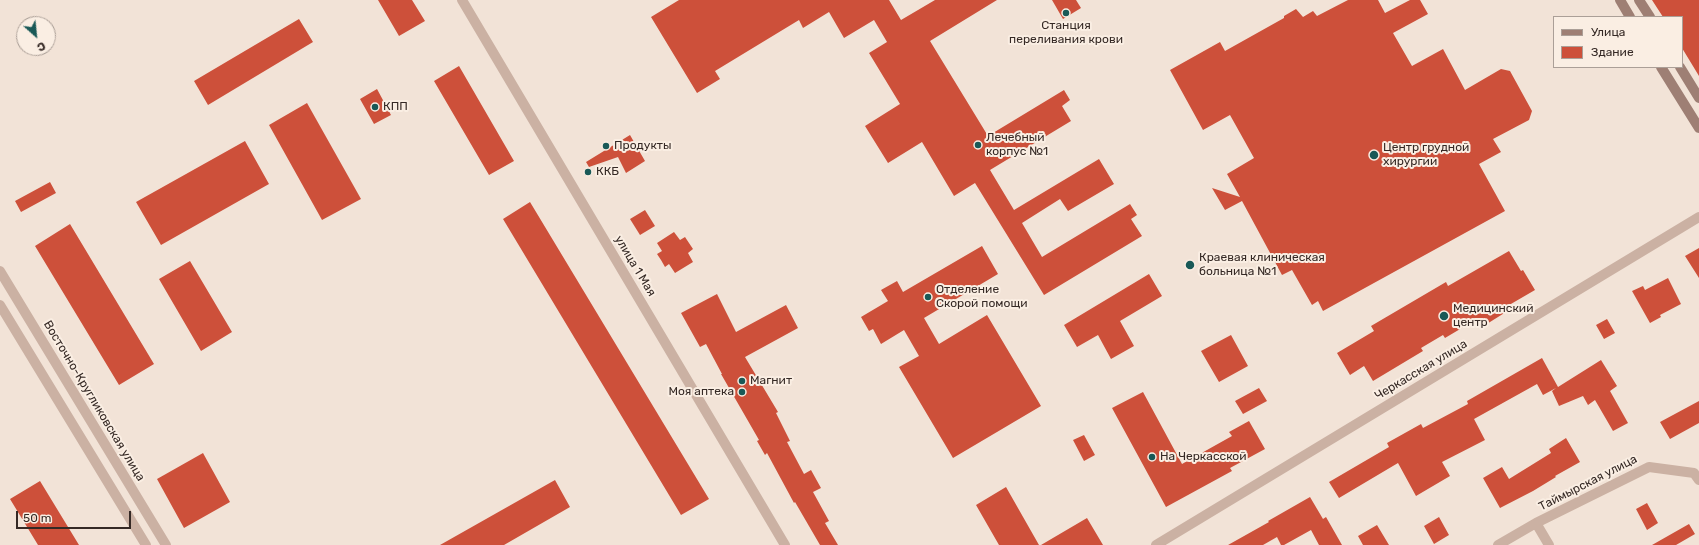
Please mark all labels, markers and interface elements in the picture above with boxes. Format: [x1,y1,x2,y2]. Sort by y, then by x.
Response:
marker: Станция переливания крови [1061,8,1071,18]
north arrow [16,16,56,56]
legend [1553,16,1683,68]
place label: Станция переливания крови [1009,19,1123,47]
text: Улица [1591,25,1625,39]
text: С [35,39,48,54]
text: Здание [1591,45,1634,59]
place label: КПП [383,100,408,114]
marker: КПП [370,102,380,112]
place label: Лечебный корпус №1 [986,131,1048,159]
place label: Продукты [614,139,671,153]
marker: Лечебный корпус №1 [973,140,983,150]
marker: Продукты [601,141,611,151]
place label: Центр грудной хирургии [1383,141,1469,169]
marker: Центр грудной хирургии [1368,149,1380,161]
place label: ККБ [596,165,619,179]
marker: ККБ [583,167,593,177]
street label: улица 1 Мая [611,233,659,299]
place label: Краевая клиническая больница №1 [1199,251,1325,279]
marker: Краевая клиническая больница №1 [1184,259,1196,271]
place label: Отделение Скорой помощи [936,283,1027,311]
marker: Отделение Скорой помощи [923,292,933,302]
place label: Медицинский центр [1453,302,1533,330]
marker: Медицинский центр [1438,310,1450,322]
street label: Восточно-Кругликовская улица [40,318,148,484]
street label: Черкасская улица [1372,337,1470,403]
place label: Магнит [750,374,792,388]
marker: Магнит [737,376,747,386]
place label: Моя аптека [668,385,734,399]
marker: Моя аптека [737,387,747,397]
place label: На Черкасской [1160,450,1246,464]
marker: На Черкасской [1147,452,1157,462]
street label: Таймырская улица [1536,452,1640,514]
scale bar [18,503,133,529]
text: 50 m [23,511,51,525]

